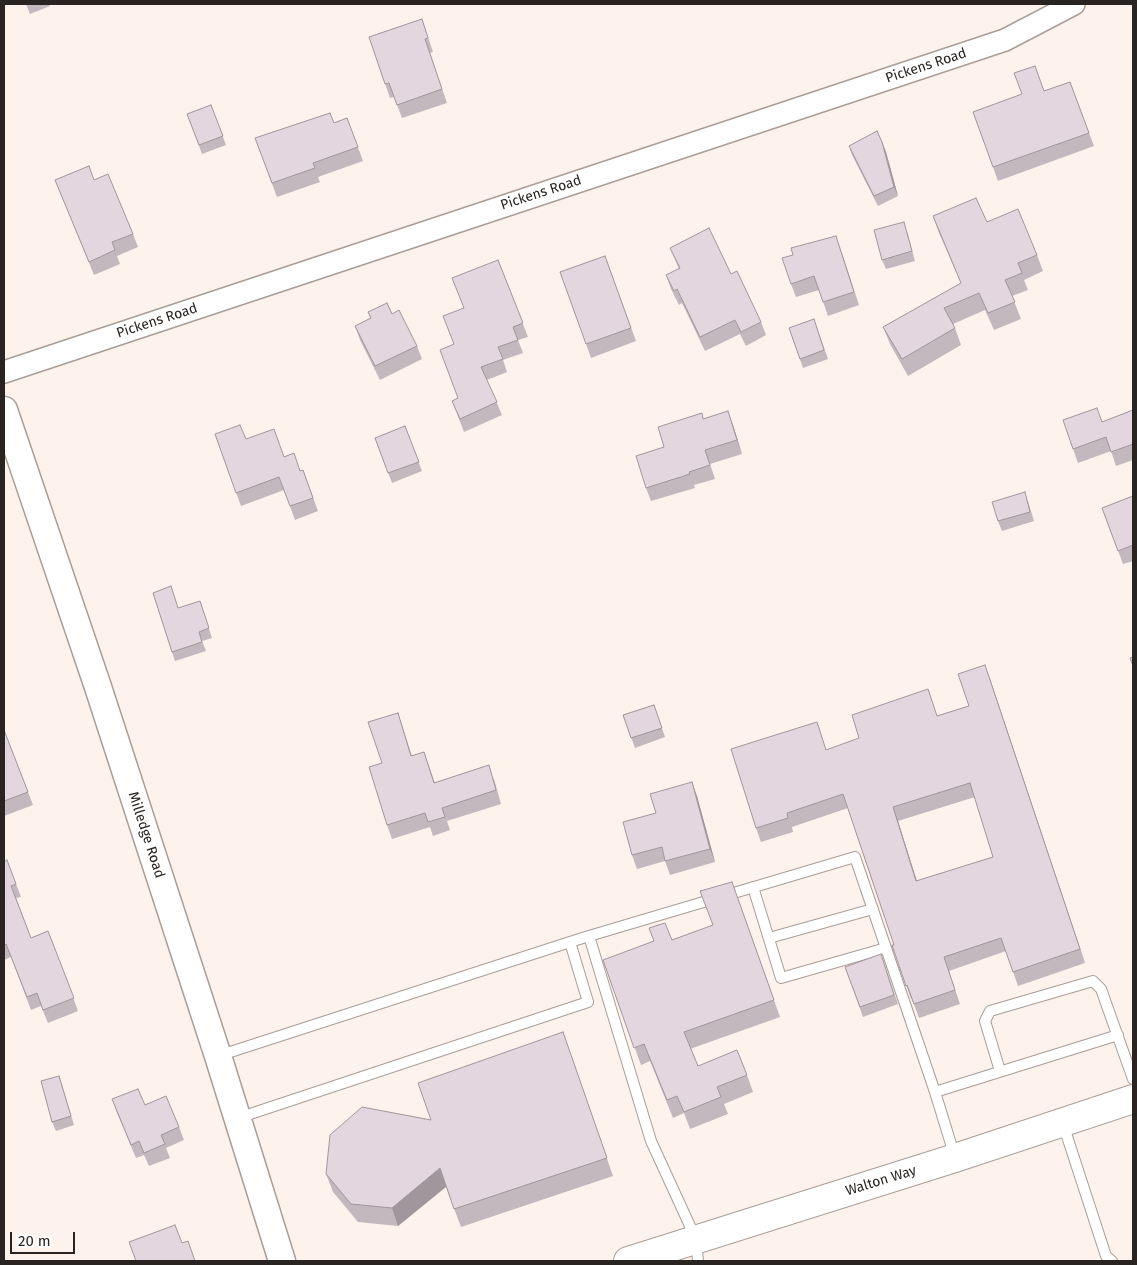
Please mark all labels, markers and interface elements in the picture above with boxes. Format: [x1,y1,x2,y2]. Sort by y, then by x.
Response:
street label: Pickens Road [883,45,969,87]
street label: Pickens Road [498,172,584,214]
street label: Pickens Road [114,300,200,342]
street label: Milledge Road [124,790,168,880]
street label: Walton Way [844,1162,918,1200]
scale bar [12,1222,78,1254]
text: 20 m [18,1232,51,1250]

